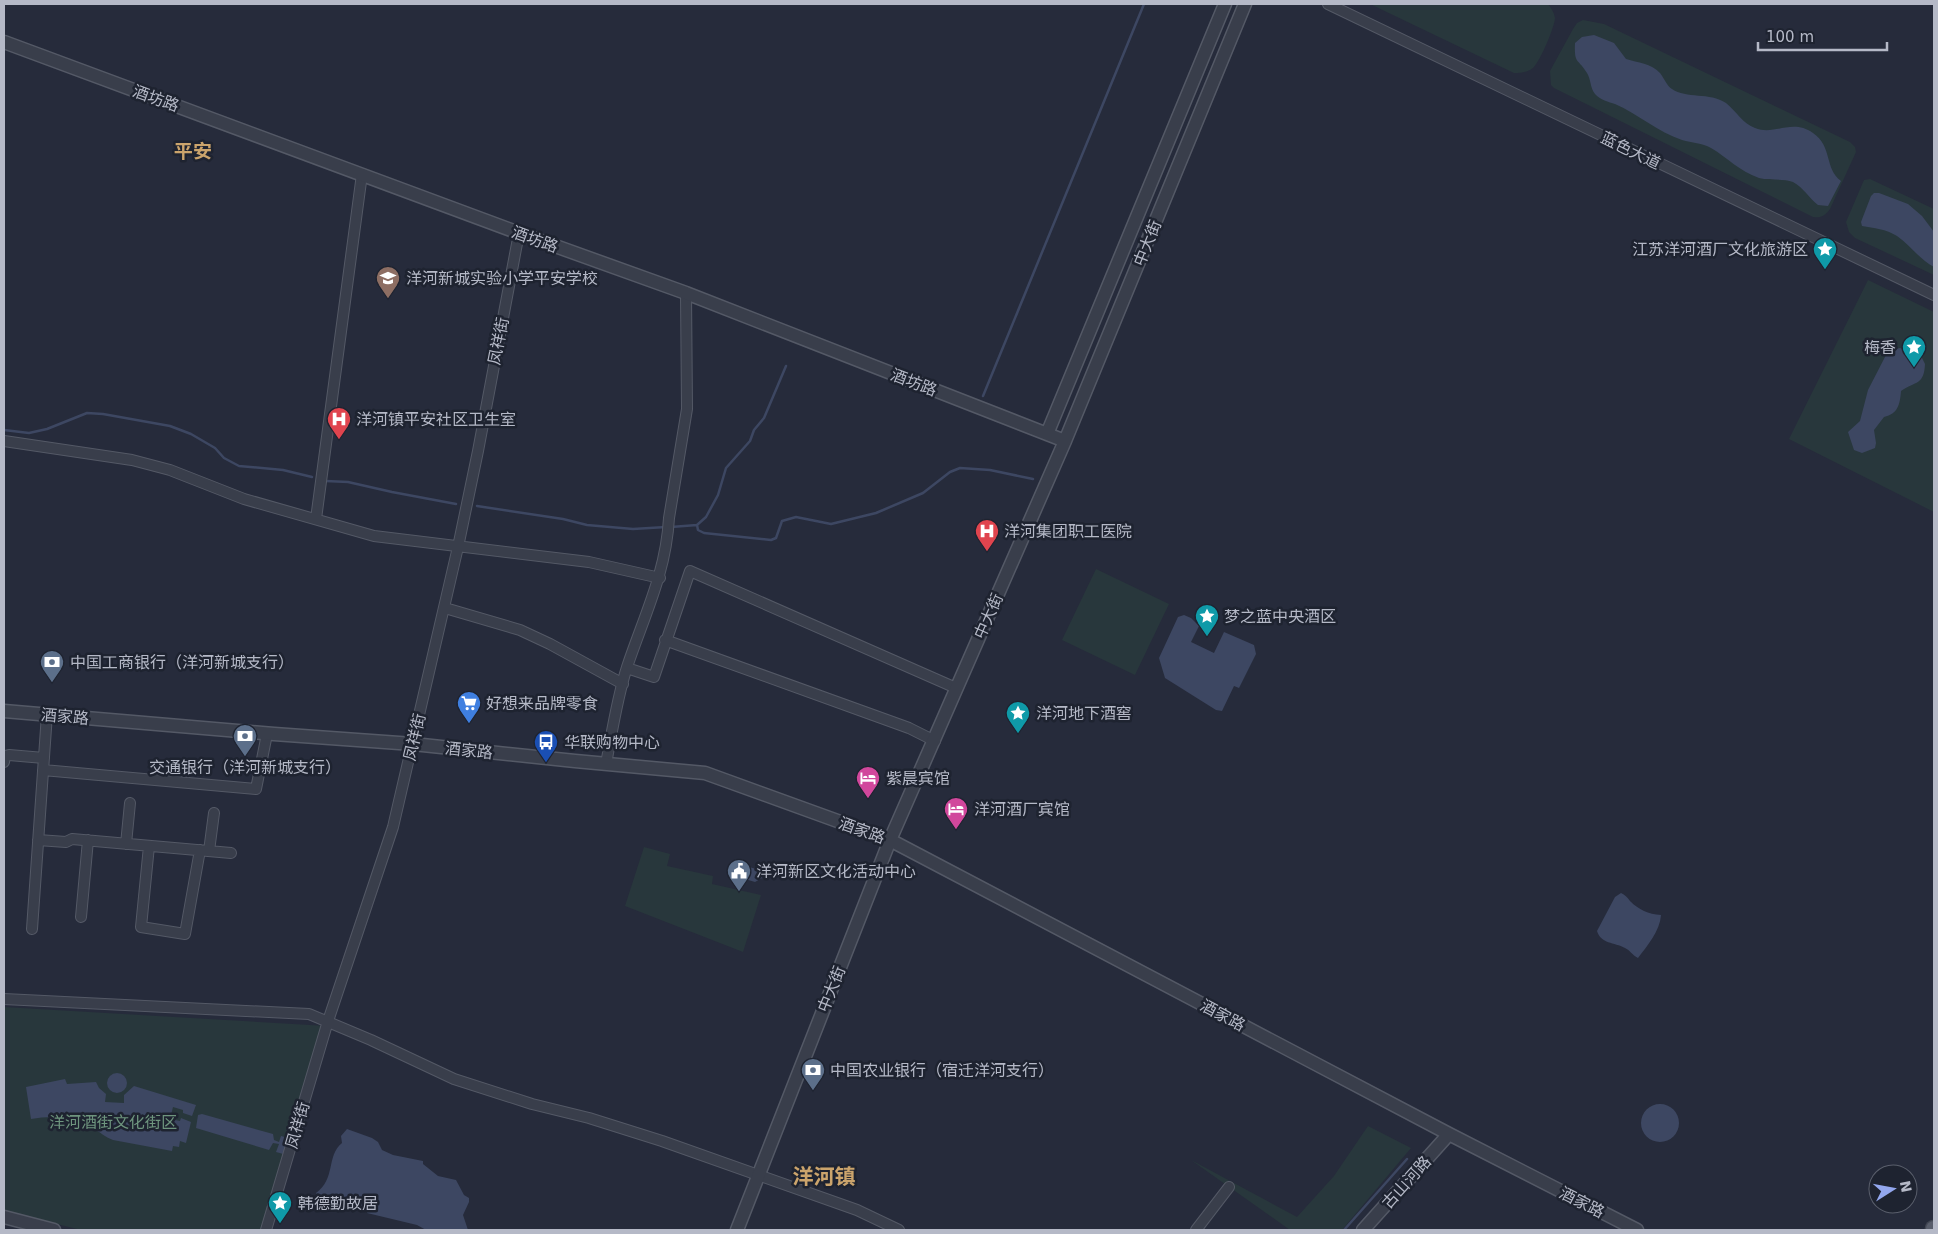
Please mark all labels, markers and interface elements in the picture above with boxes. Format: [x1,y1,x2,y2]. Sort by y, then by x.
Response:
scale bar [1758,20,1887,52]
text: 100 m [1766,28,1814,46]
street label: 酒坊路 [130,81,182,116]
street label: 蓝色大道 [1598,128,1664,173]
district label: 平安 [174,140,212,162]
street label: 中大街 [1130,217,1165,269]
street label: 酒坊路 [509,222,561,257]
place icon: 江苏洋河酒厂文化旅游区 [1812,236,1838,270]
place label: 江苏洋河酒厂文化旅游区 [1632,240,1808,259]
school or university icon: 洋河新城实验小学平安学校 [375,265,401,299]
place label: 洋河新城实验小学平安学校 [406,269,598,288]
street label: 凤祥街 [485,316,512,366]
place icon: 梅香 [1901,334,1927,368]
place label: 梅香 [1864,338,1896,357]
street label: 酒坊路 [888,365,940,400]
hospital icon: 洋河镇平安社区卫生室 [326,406,352,440]
place label: 洋河镇平安社区卫生室 [356,410,516,429]
hospital icon: 洋河集团职工医院 [974,518,1000,552]
place label: 洋河集团职工医院 [1004,522,1132,541]
street label: 中大街 [970,590,1007,642]
place icon: 梦之蓝中央酒区 [1194,603,1220,637]
place label: 梦之蓝中央酒区 [1224,607,1336,626]
bank icon: 中国工商银行（洋河新城支行） [39,649,65,683]
place label: 中国工商银行（洋河新城支行） [70,653,294,672]
supermarket icon: 好想来品牌零食 [456,690,482,724]
place label: 好想来品牌零食 [486,694,598,713]
place icon: 洋河地下酒窖 [1005,700,1031,734]
place label: 洋河地下酒窖 [1036,704,1132,723]
street label: 酒家路 [40,705,90,728]
street label: 凤祥街 [400,712,429,763]
bank icon: 交通银行（洋河新城支行） [232,723,258,757]
bus stop icon: 华联购物中心 [533,729,559,763]
place label: 华联购物中心 [564,733,660,752]
street label: 酒家路 [444,739,494,762]
place label: 交通银行（洋河新城支行） [149,758,341,777]
hotel icon: 紫晨宾馆 [855,765,881,799]
place label: 紫晨宾馆 [886,769,950,788]
hotel icon: 洋河酒厂宾馆 [943,796,969,830]
place label: 洋河酒厂宾馆 [974,800,1070,819]
street label: 酒家路 [836,813,888,848]
public building icon: 洋河新区文化活动中心 [726,858,752,892]
place label: 洋河新区文化活动中心 [756,862,916,881]
street label: 中大街 [814,963,849,1015]
street label: 酒家路 [1197,996,1248,1035]
bank icon: 中国农业银行（宿迁洋河支行） [800,1057,826,1091]
place label: 中国农业银行（宿迁洋河支行） [830,1061,1054,1080]
street label: 凤祥街 [282,1099,313,1151]
park label: 洋河酒街文化街区 [49,1113,177,1132]
street label: 古山河路 [1378,1152,1435,1212]
north arrow [1868,1164,1918,1214]
district label: 洋河镇 [793,1165,856,1189]
text: N [1897,1179,1915,1194]
street label: 酒家路 [1556,1183,1607,1222]
place icon: 韩德勤故居 [267,1190,293,1224]
place label: 韩德勤故居 [298,1194,378,1213]

